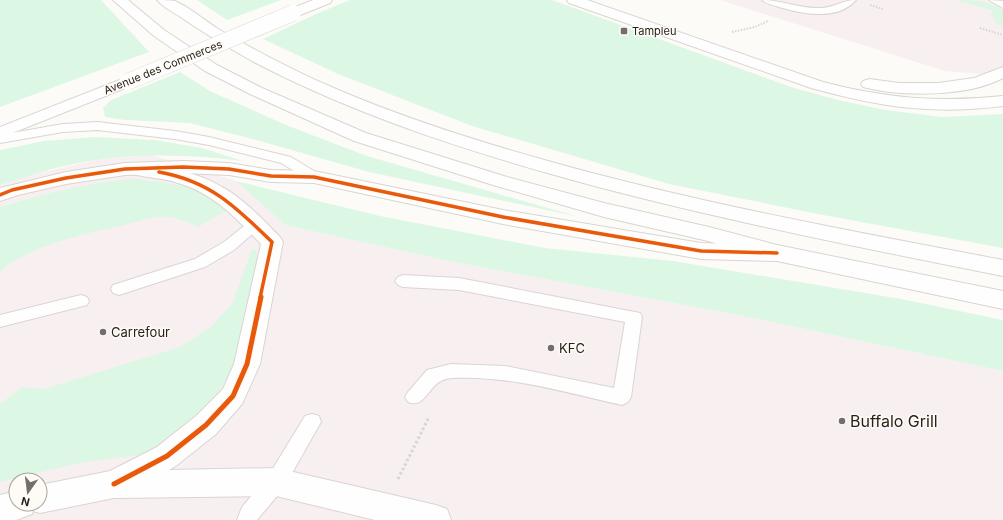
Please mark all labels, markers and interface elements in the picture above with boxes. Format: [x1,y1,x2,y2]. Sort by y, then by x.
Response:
place label: Tampleu [632,24,676,38]
marker: Tampleu [619,26,629,36]
street label: Avenue des Commerces [102,37,224,97]
place label: Carrefour [111,324,170,340]
marker: Carrefour [98,327,108,337]
place label: KFC [559,340,585,356]
marker: KFC [546,343,556,353]
place label: Buffalo Grill [850,411,938,431]
marker: Buffalo Grill [837,416,847,426]
north arrow [8,472,48,512]
text: N [20,494,31,510]

